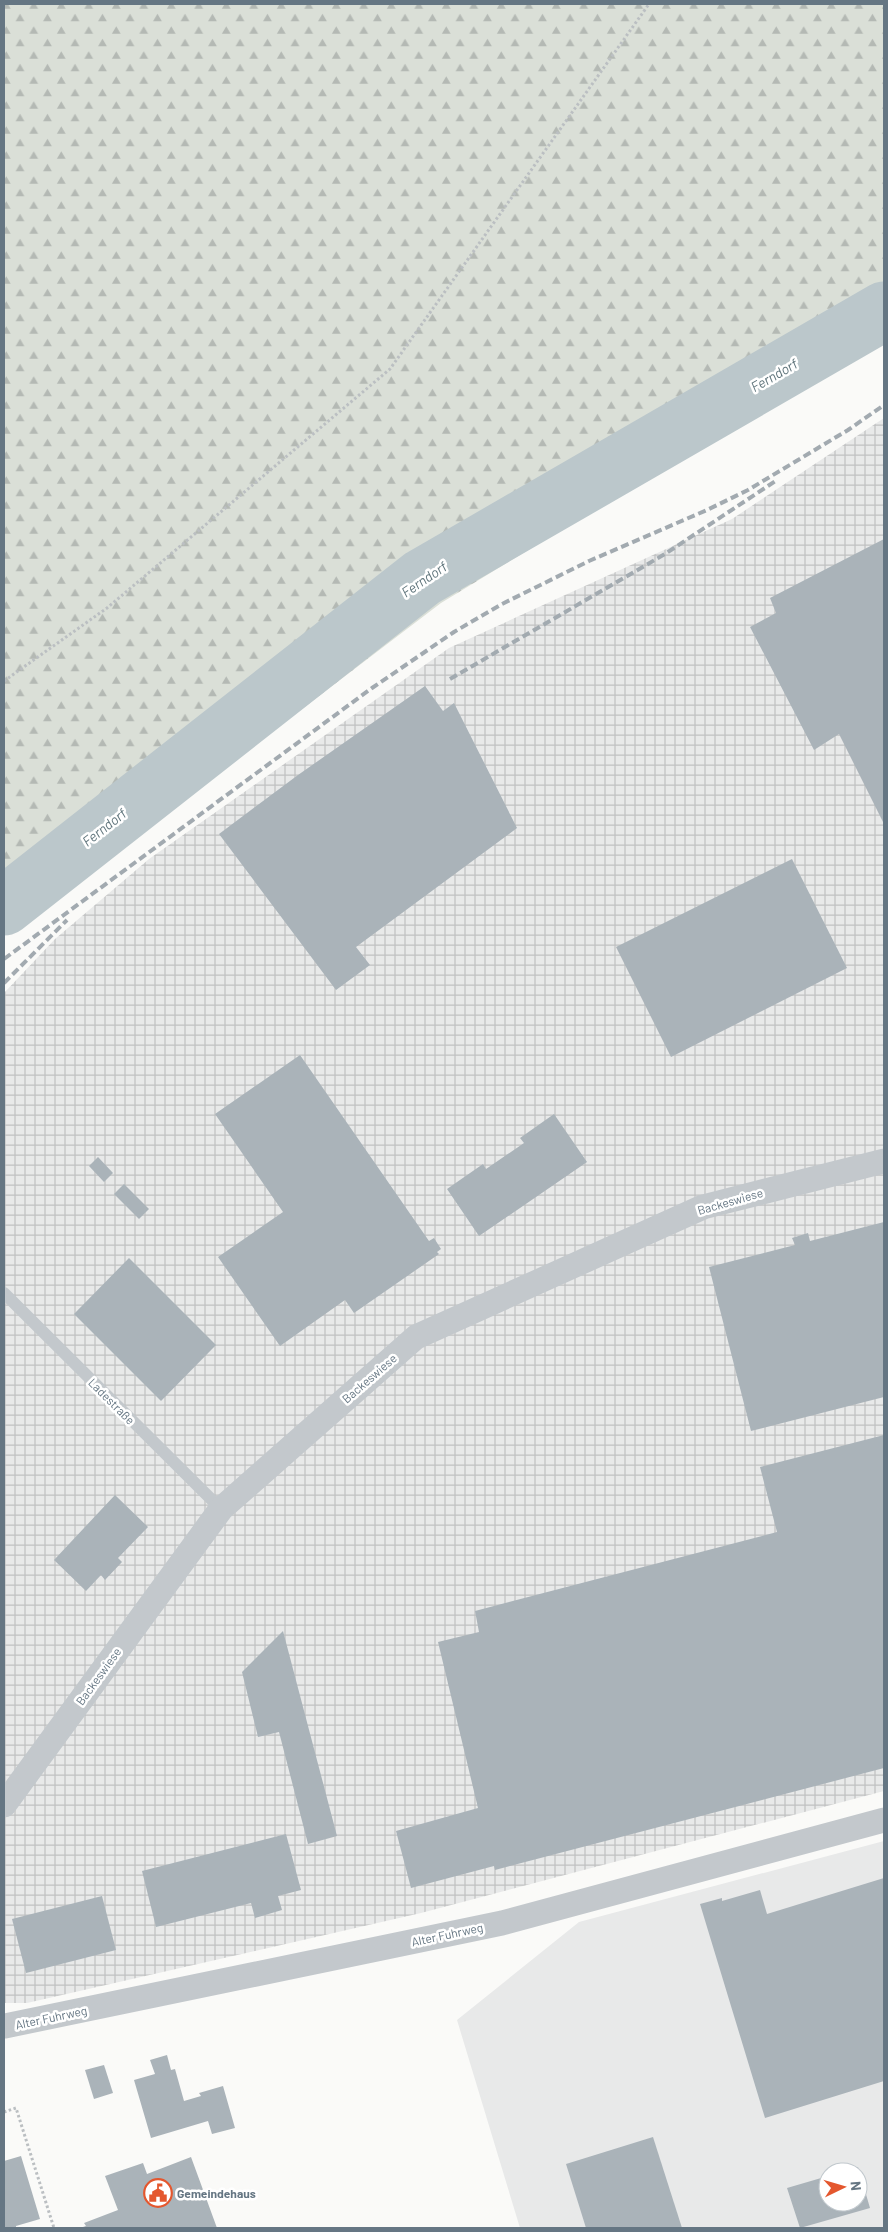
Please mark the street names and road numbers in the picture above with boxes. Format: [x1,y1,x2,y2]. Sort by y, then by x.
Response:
street label: Backeswiese [696,1185,764,1217]
street label: Backeswiese [339,1351,399,1405]
street label: Ladestraße [86,1375,138,1427]
street label: Backeswiese [73,1645,123,1707]
street label: Alter Fuhrweg [410,1920,484,1948]
street label: Alter Fuhrweg [14,2003,88,2031]

